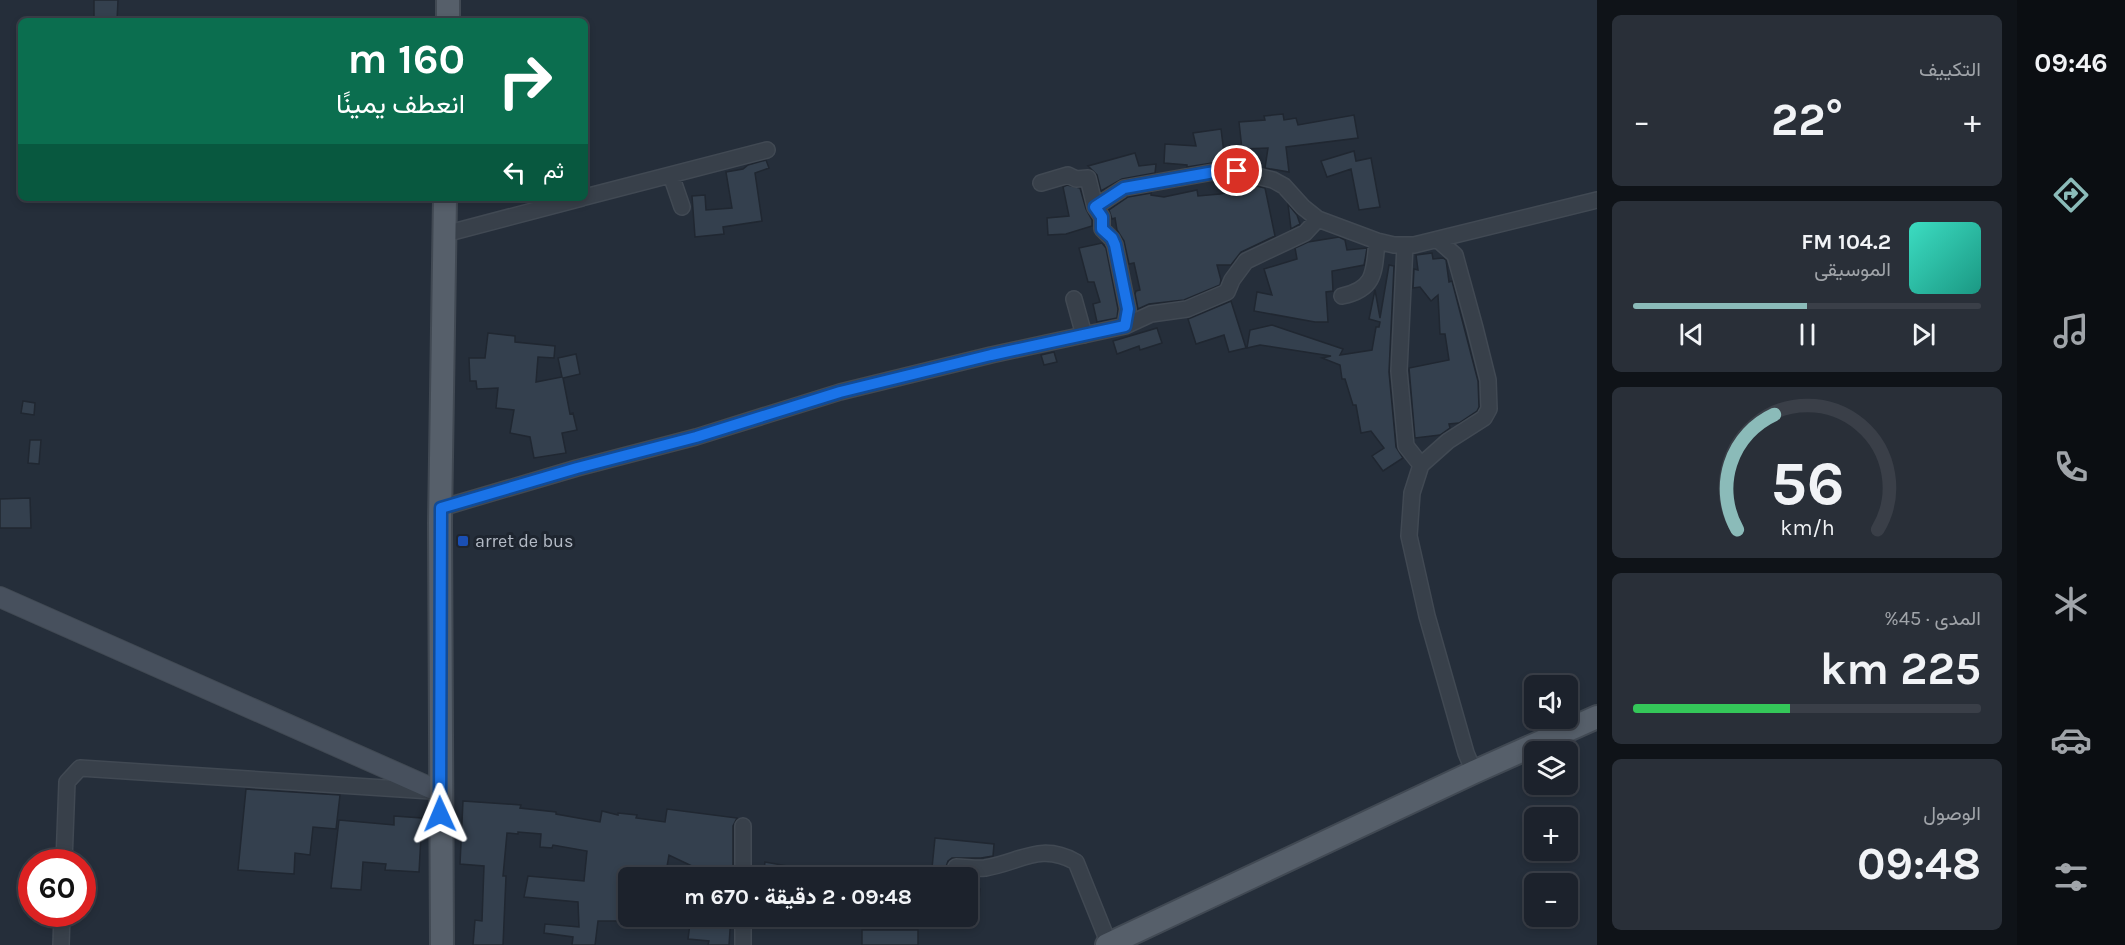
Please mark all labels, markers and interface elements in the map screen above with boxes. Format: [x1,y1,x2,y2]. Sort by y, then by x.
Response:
text: 160 m [347,34,465,84]
icon: right [486,42,564,120]
text: 09:46 [2034,47,2108,79]
text: التكييف [1919,58,1981,81]
text: انعطف يمينًا [336,88,465,120]
text: 22° [1771,94,1843,146]
text: − [1633,102,1650,140]
text: + [1964,102,1981,140]
pin [1211,145,1262,196]
icon: arrive [1220,154,1253,187]
icon: left [498,156,531,189]
text: ثم [543,158,564,184]
icon: directions [2050,174,2092,216]
text: 104.2 FM [1801,229,1891,255]
text: الموسيقى [1814,258,1891,281]
icon: music [2050,310,2092,352]
icon: previous [1675,318,1708,351]
icon: pause [1791,318,1824,351]
icon: next [1907,318,1940,351]
icon: phone [2050,446,2092,488]
text: 56 [1770,447,1844,520]
text: km/h [1780,515,1834,540]
place label: arret de bus [475,530,573,552]
marker: arret de bus [456,534,470,548]
icon: climate [2050,583,2092,625]
text: المدى · 45% [1884,607,1981,630]
text: 225 km [1820,643,1981,695]
map controls [1524,675,1578,927]
button: sound [1524,675,1578,729]
icon: car [2050,719,2092,761]
button: layers [1524,741,1578,795]
position arrow [408,782,472,846]
text: الوصول [1923,802,1981,825]
button: + [1524,807,1578,861]
text: 09:48 [1857,838,1981,890]
speed limit sign: 60 [18,849,96,927]
icon: filters [2050,856,2092,898]
button: − [1524,873,1578,927]
text: 09:48 · 2 دقيقة · 670 m [684,884,912,910]

